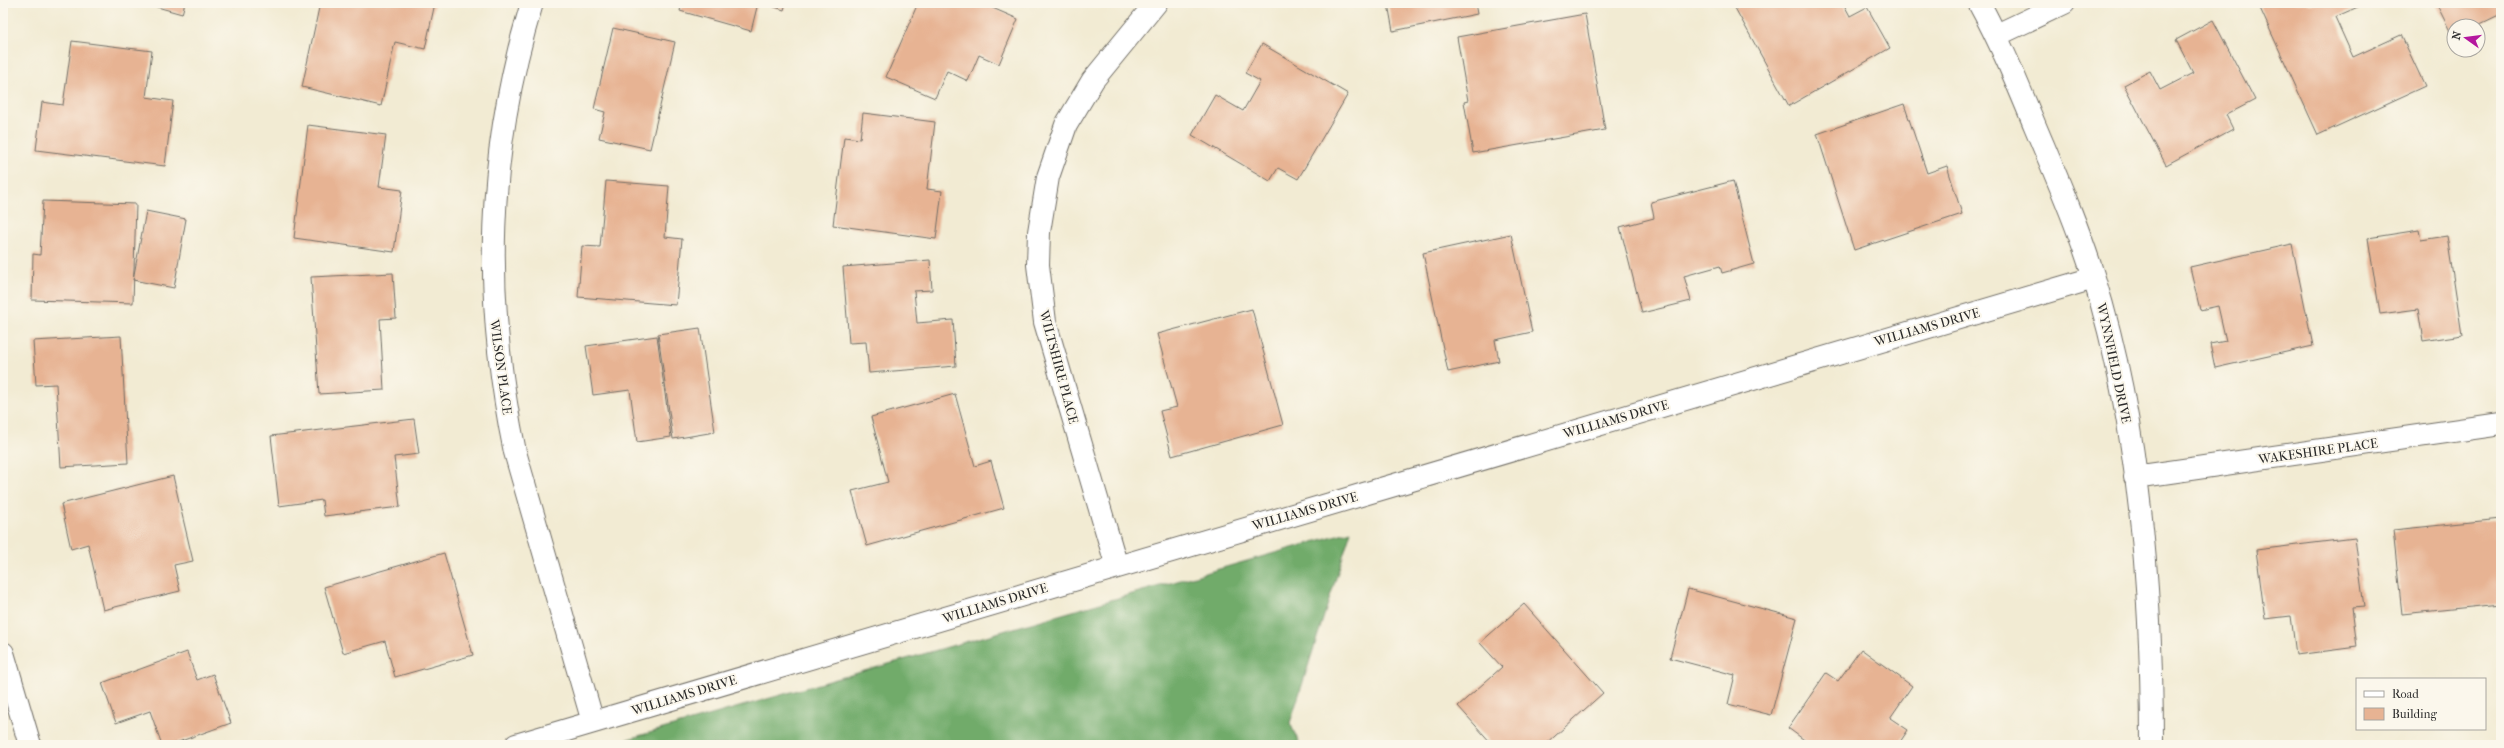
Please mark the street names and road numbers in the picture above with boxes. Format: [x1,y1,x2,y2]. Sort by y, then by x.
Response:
street label: WYNNFIELD DRIVE [2094,300,2134,425]
street label: WILLIAMS DRIVE [1872,305,1982,350]
street label: WILTSHIRE PLACE [1036,308,1081,425]
street label: WILSON PLACE [487,318,515,416]
street label: WILLIAMS DRIVE [1561,397,1671,442]
street label: WAKESHIRE PLACE [2256,435,2379,467]
street label: WILLIAMS DRIVE [1250,489,1360,534]
street label: WILLIAMS DRIVE [940,580,1049,626]
street label: WILLIAMS DRIVE [629,672,738,718]

